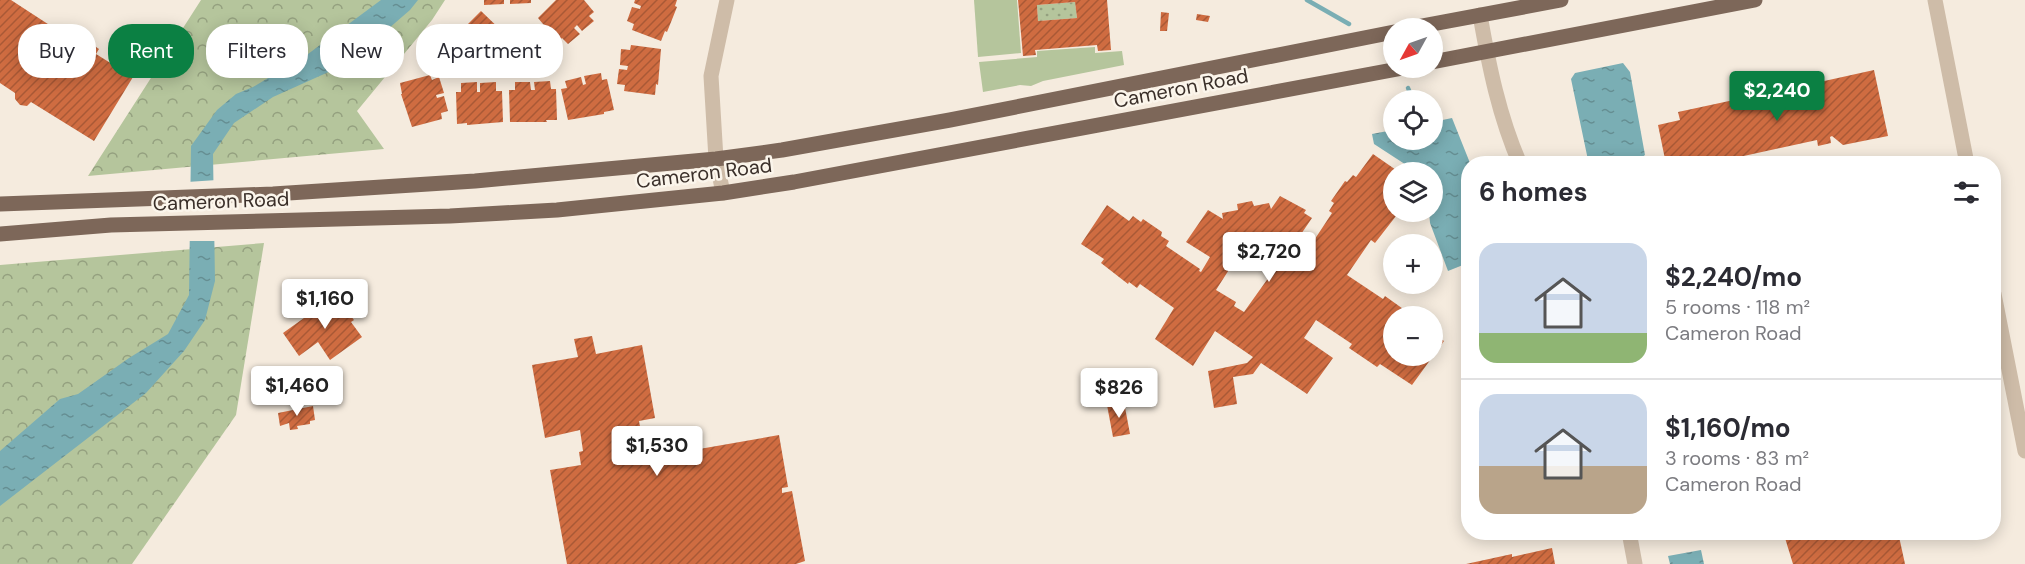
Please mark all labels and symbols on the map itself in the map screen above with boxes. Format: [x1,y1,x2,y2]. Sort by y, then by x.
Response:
north arrow [1383,18,1443,78]
street label: Cameron Road [1111,62,1251,114]
pin: $2,240 [1728,71,1826,122]
street label: Cameron Road [635,152,773,194]
street label: Cameron Road [152,186,290,216]
pin: $2,720 [1220,232,1318,283]
pin: $1,160 [276,279,374,330]
pin: $1,460 [248,366,346,417]
pin: $826 [1083,368,1155,419]
pin: $1,530 [608,426,706,477]

